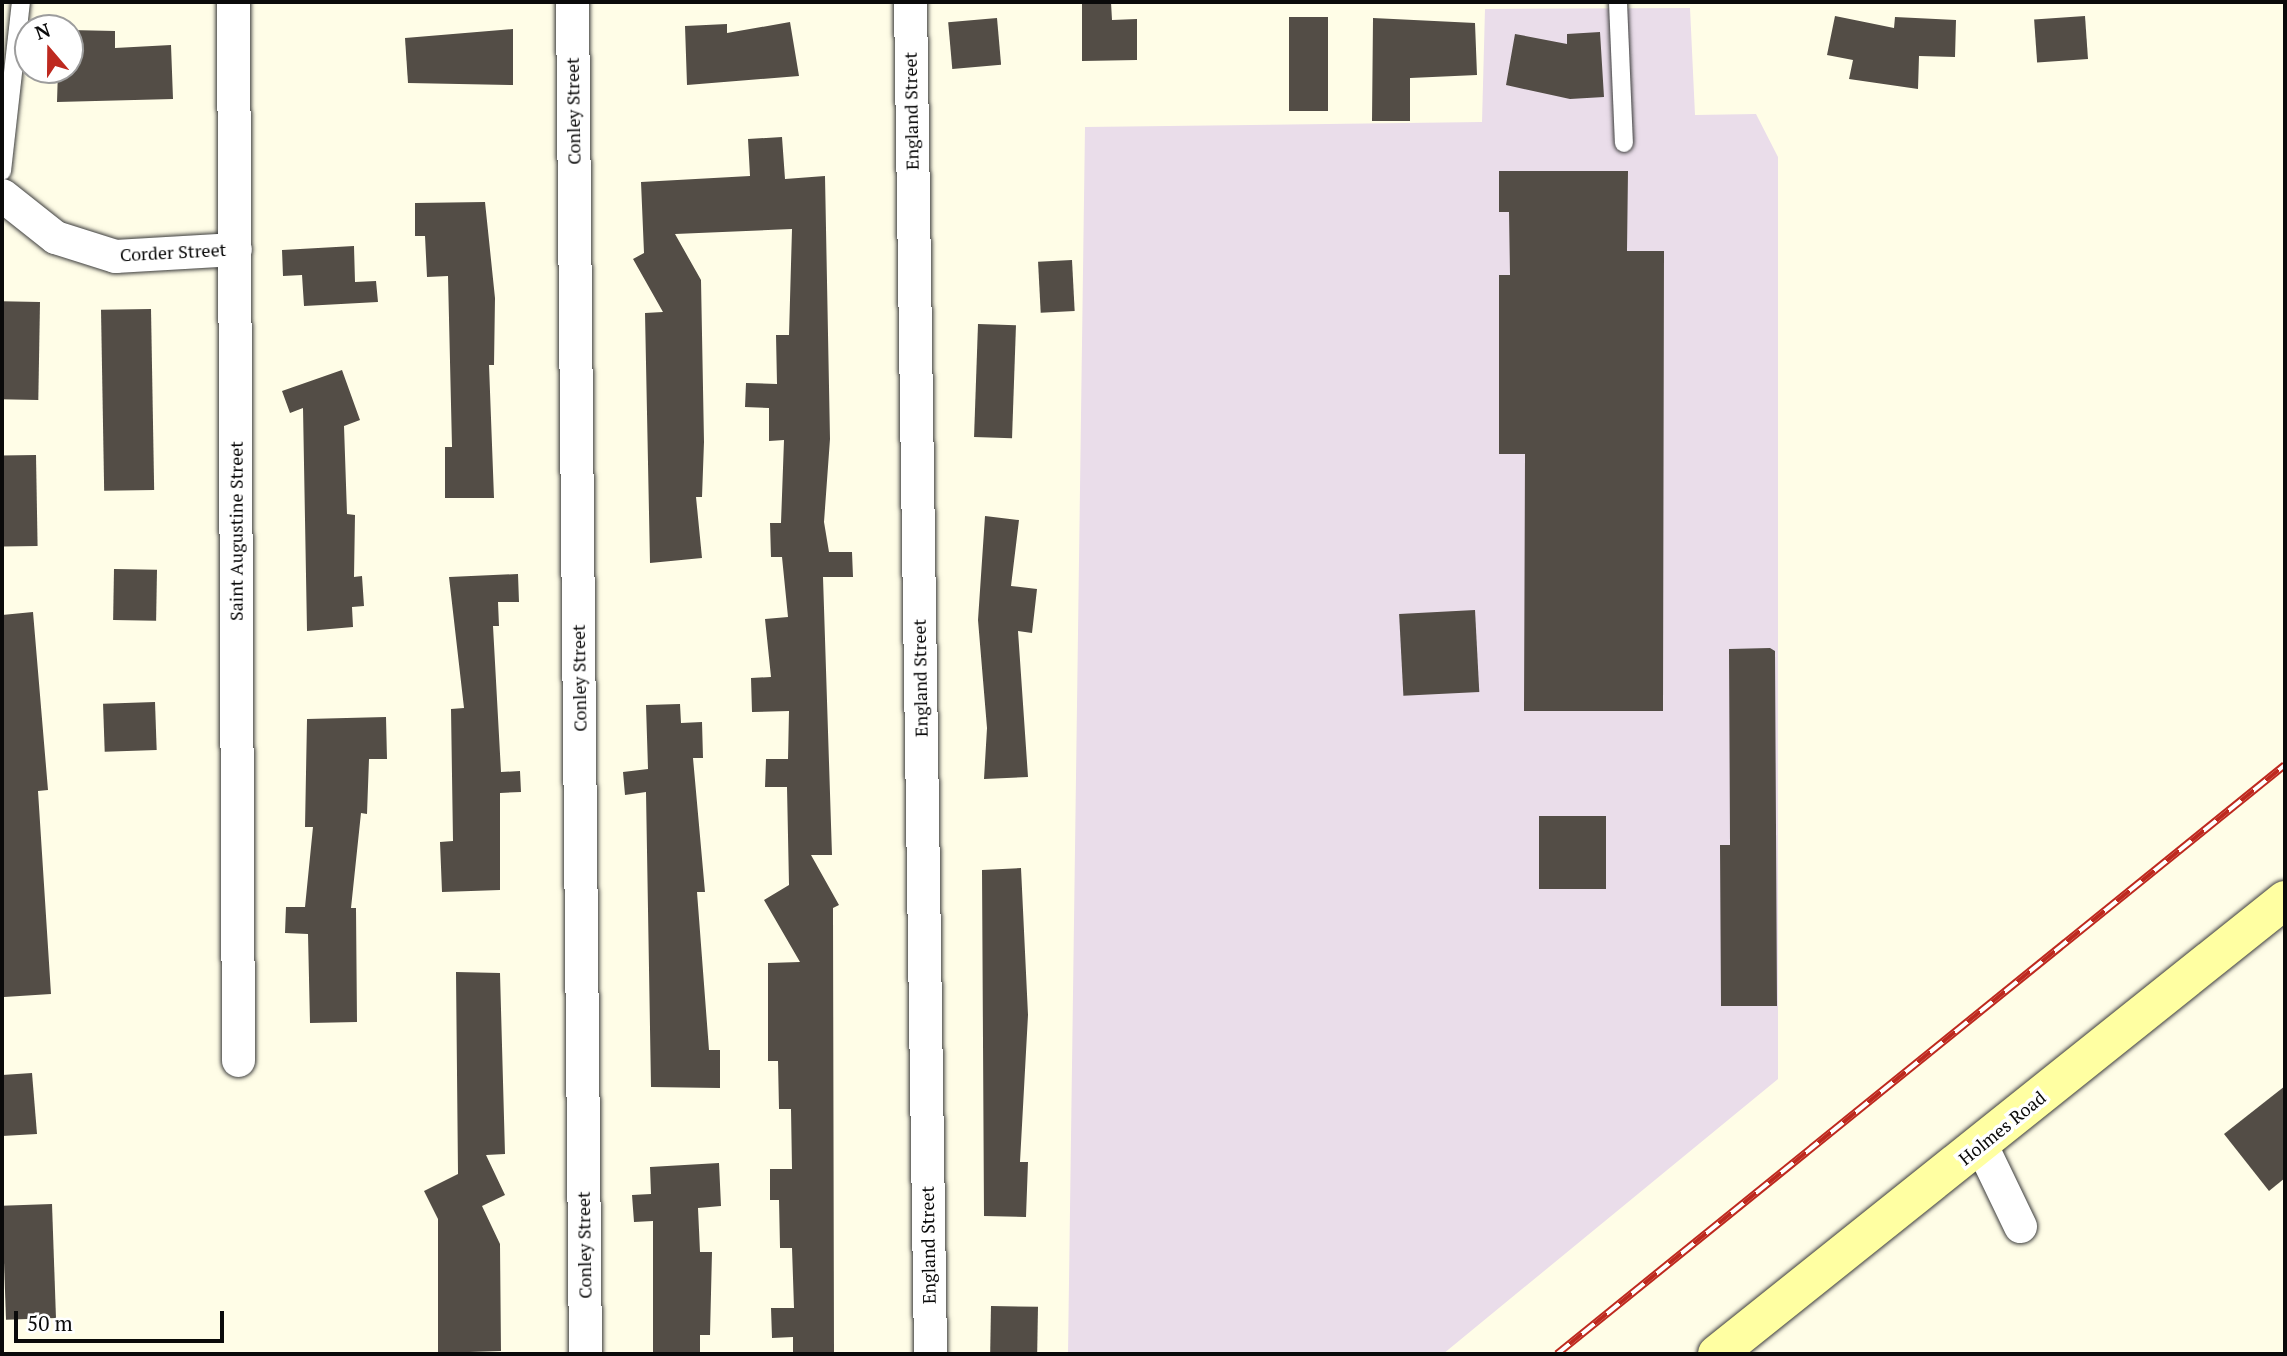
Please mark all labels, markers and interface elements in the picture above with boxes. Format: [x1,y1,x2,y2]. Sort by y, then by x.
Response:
north arrow [14,14,84,84]
text: N [31,16,53,45]
street label: England Street [899,52,923,170]
street label: Conley Street [561,57,585,165]
street label: Corder Street [119,238,227,266]
street label: Saint Augustine Street [225,441,247,621]
street label: England Street [908,619,932,737]
street label: Conley Street [567,624,591,732]
street label: Holmes Road [1954,1086,2050,1170]
street label: England Street [916,1186,940,1304]
street label: Conley Street [572,1191,596,1299]
scale bar [18,1296,228,1340]
text: 50 m [27,1309,73,1337]

